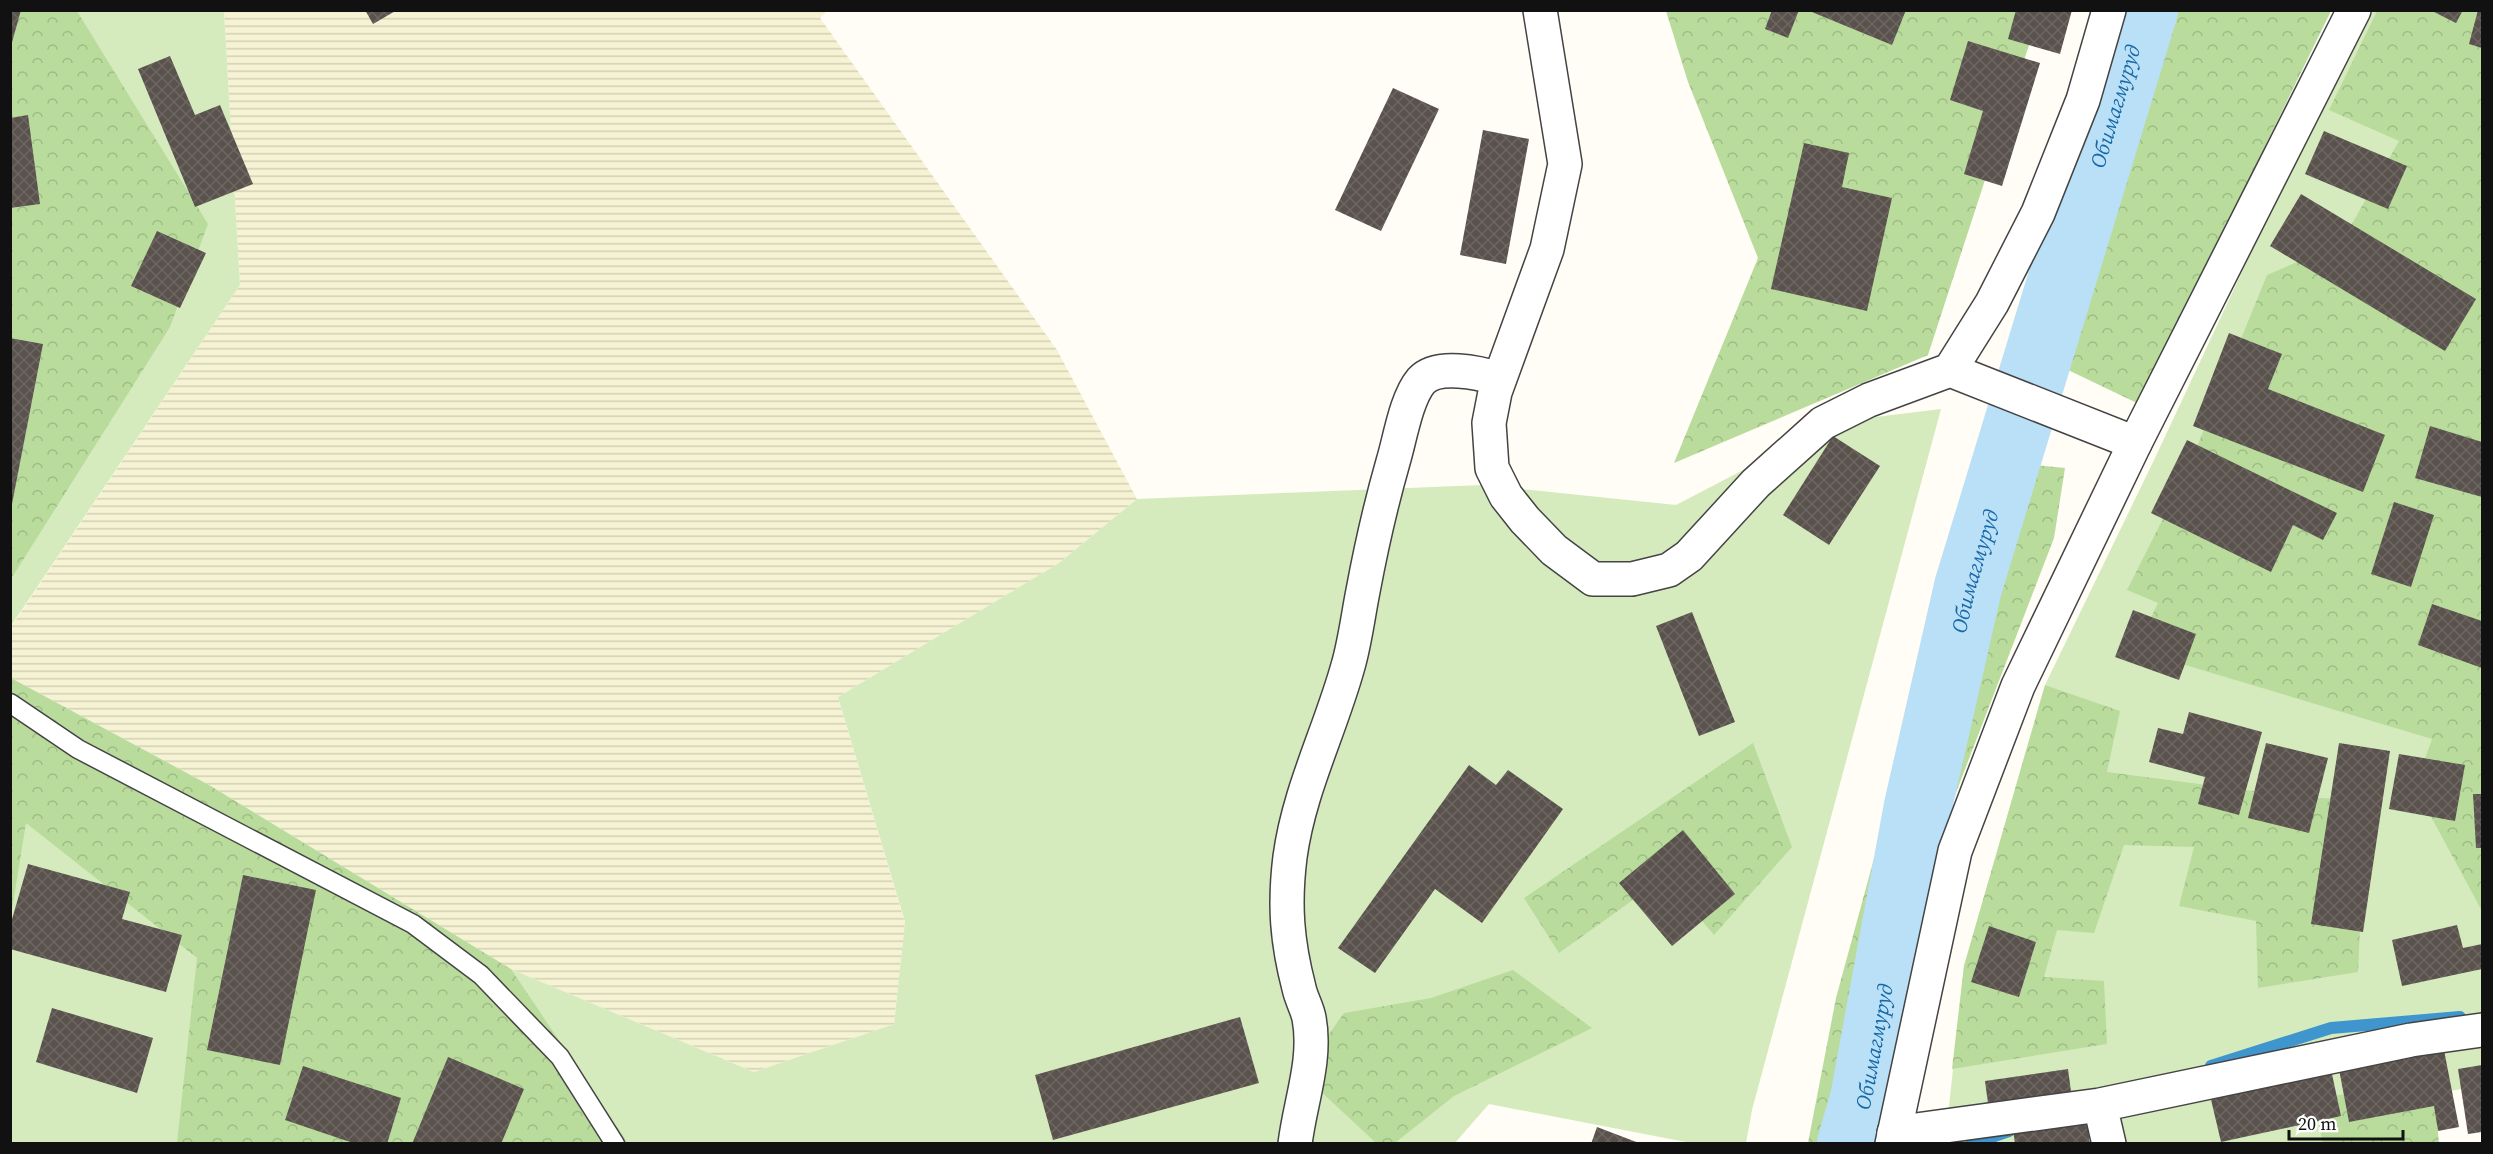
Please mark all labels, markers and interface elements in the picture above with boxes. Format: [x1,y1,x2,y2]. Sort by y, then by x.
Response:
water label: Обимагмуруд [2082,41,2147,171]
water label: Обимагмуруд [1943,505,2005,636]
water label: Обимагмуруд [1847,981,1900,1113]
scale bar [2289,1103,2403,1141]
text: 20 m [2298,1111,2336,1136]

